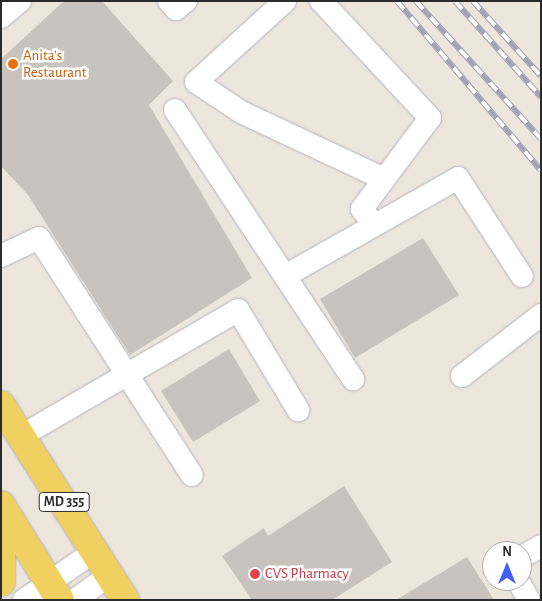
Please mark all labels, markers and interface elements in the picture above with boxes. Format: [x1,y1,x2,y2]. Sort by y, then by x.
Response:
place label: Anita's Restaurant [23,46,86,81]
marker: Anita's Restaurant [7,58,19,70]
road number: MD 355 [38,491,90,514]
north arrow [482,541,532,591]
text: N [502,545,512,559]
place label: CVS Pharmacy [265,565,349,583]
marker: CVS Pharmacy [249,568,261,580]

